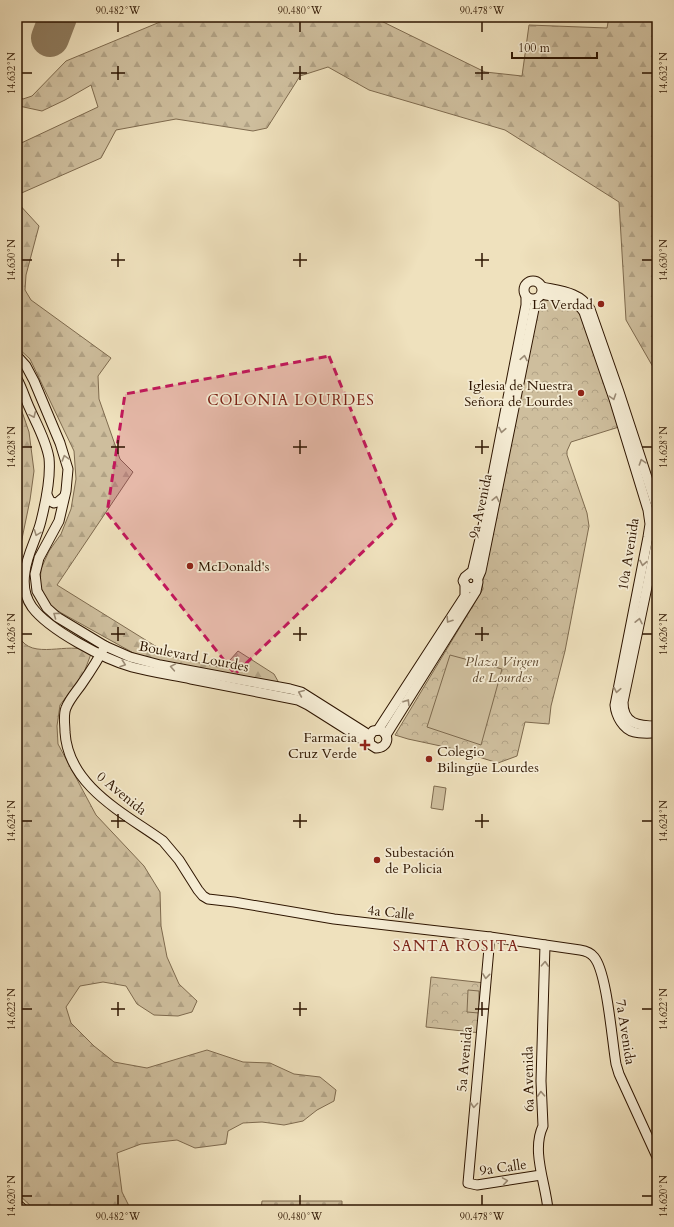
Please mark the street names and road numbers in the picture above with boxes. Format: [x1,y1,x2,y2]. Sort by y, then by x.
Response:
street label: 9a Avenida [464,472,497,540]
street label: 10a Avenida [613,517,644,592]
street label: Boulevard Lourdes [137,637,251,677]
street label: 0 Avenida [92,767,151,820]
street label: 4a Calle [366,901,415,924]
street label: 7a Avenida [611,998,640,1066]
street label: 5a Avenida [452,1025,477,1093]
street label: 6a Avenida [518,1046,539,1112]
street label: 9a Calle [478,1155,528,1180]

